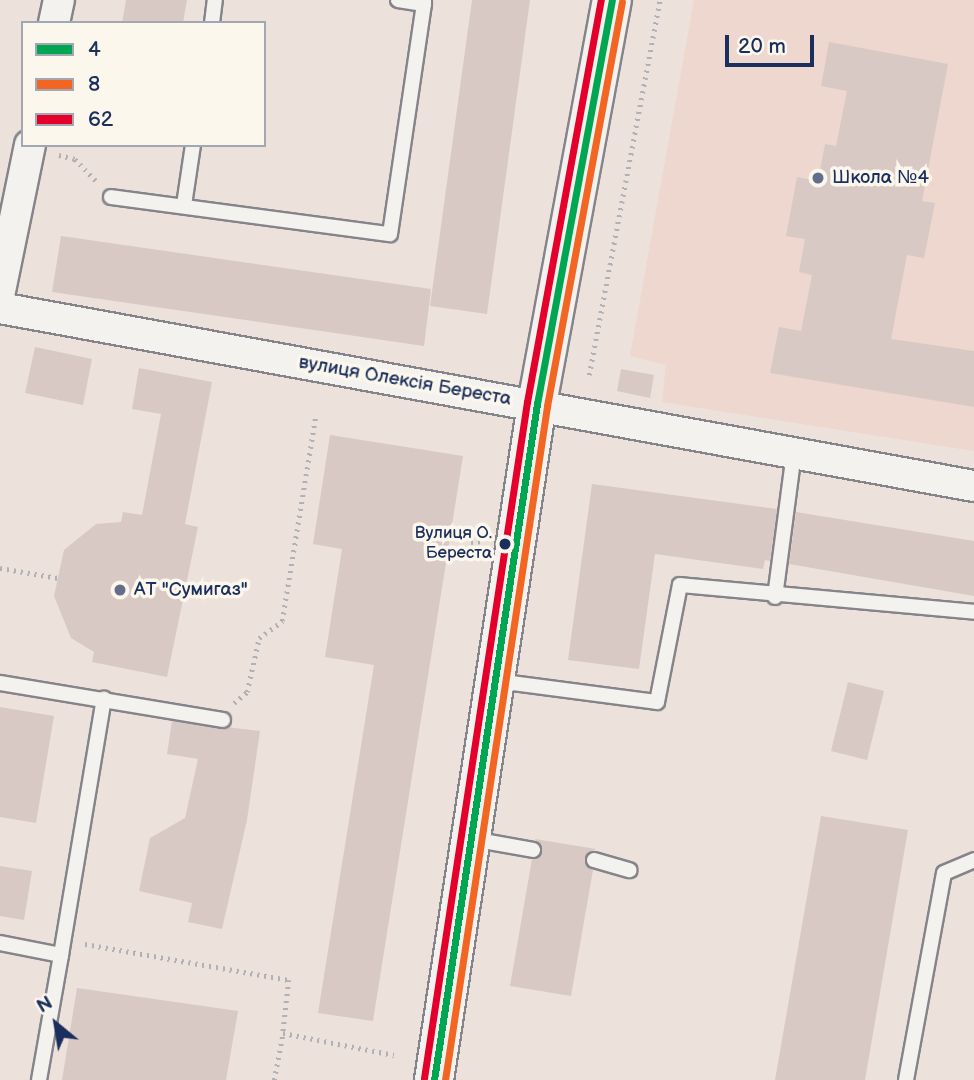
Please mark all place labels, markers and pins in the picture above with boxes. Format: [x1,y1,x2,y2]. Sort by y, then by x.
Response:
place label: Школа №4 [832,167,929,189]
marker: Школа №4 [810,170,826,186]
place label: Вулиця О. Береста [415,524,492,564]
marker: Вулиця О. Береста [498,537,512,551]
place label: АТ "Сумигаз" [134,579,248,601]
marker: АТ "Сумигаз" [112,582,128,598]

